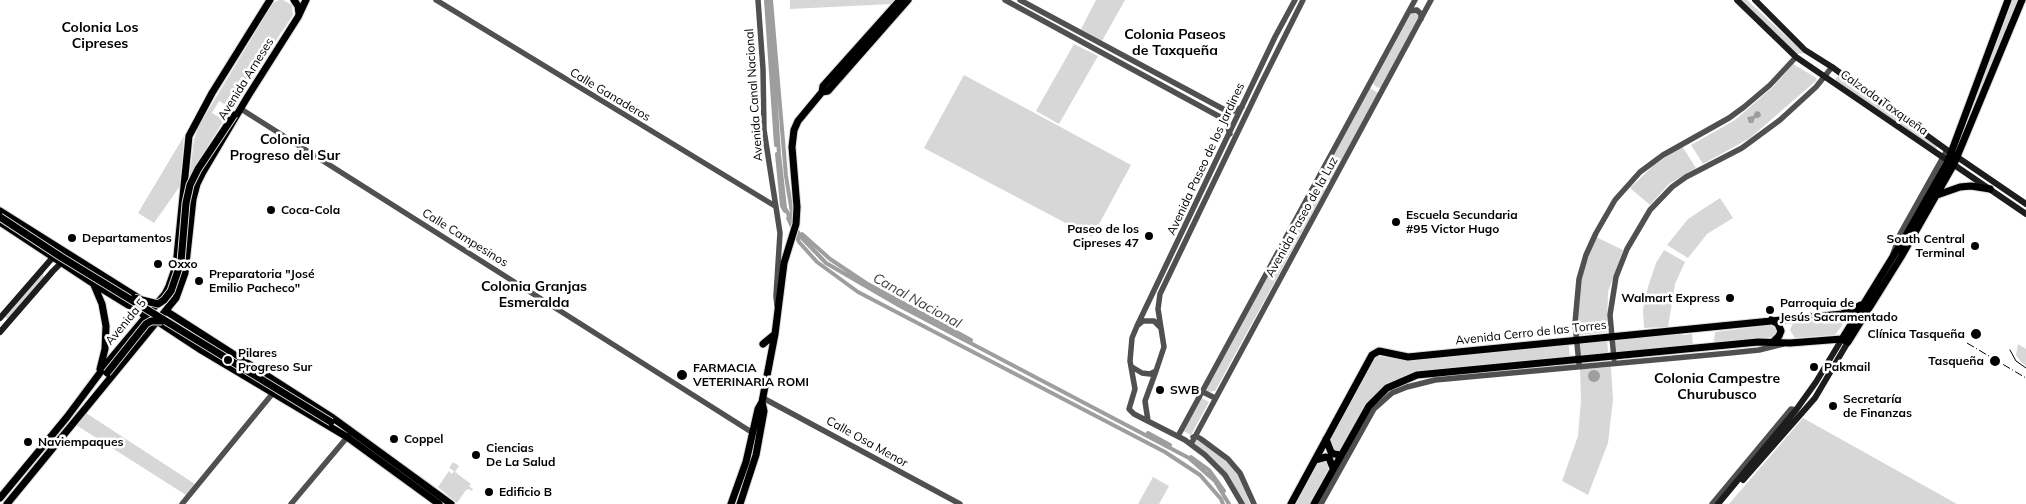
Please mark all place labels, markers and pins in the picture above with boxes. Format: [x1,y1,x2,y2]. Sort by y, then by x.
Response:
place label: Coca-Cola [281,203,340,217]
marker: Coca-Cola [265,204,277,216]
place label: Escuela Secundaria #95 Victor Hugo [1406,208,1518,236]
marker: Escuela Secundaria #95 Victor Hugo [1390,216,1402,228]
place label: Paseo de los Cipreses 47 [1067,222,1139,250]
marker: Paseo de los Cipreses 47 [1143,230,1155,242]
place label: Departamentos [82,231,172,245]
marker: Departamentos [66,232,78,244]
place label: South Central Terminal [1887,232,1965,260]
marker: South Central Terminal [1969,240,1981,252]
place label: Oxxo [168,257,198,271]
marker: Oxxo [152,258,164,270]
place label: Preparatoria "José Emilio Pacheco" [209,267,315,295]
marker: Preparatoria "José Emilio Pacheco" [193,275,205,287]
place label: Walmart Express [1621,291,1720,305]
marker: Walmart Express [1724,292,1736,304]
place label: Parroquia de Jesús Sacramentado [1780,296,1898,324]
marker: Parroquia de Jesús Sacramentado [1764,304,1776,316]
place label: Clínica Tasqueña [1868,327,1965,341]
marker: Clínica Tasqueña [1969,327,1983,341]
place label: Pilares Progreso Sur [238,346,312,374]
marker: Pilares Progreso Sur [222,354,234,366]
place label: Tasqueña [1928,354,1984,368]
marker: Tasqueña [1988,354,2002,368]
place label: Pakmail [1824,360,1870,374]
place label: FARMACIA VETERINARIA ROMI [693,361,809,389]
marker: Pakmail [1808,361,1820,373]
marker: FARMACIA VETERINARIA ROMI [675,368,689,382]
place label: SWB [1170,383,1199,397]
marker: SWB [1154,384,1166,396]
place label: Secretaría de Finanzas [1843,392,1912,420]
marker: Secretaría de Finanzas [1827,400,1839,412]
place label: Coppel [404,432,443,446]
marker: Coppel [388,433,400,445]
place label: Naviempaques [38,435,124,449]
marker: Naviempaques [22,436,34,448]
place label: Ciencias De La Salud [486,441,555,469]
marker: Ciencias De La Salud [470,449,482,461]
place label: Edificio B [499,485,552,499]
marker: Edificio B [483,486,495,498]

